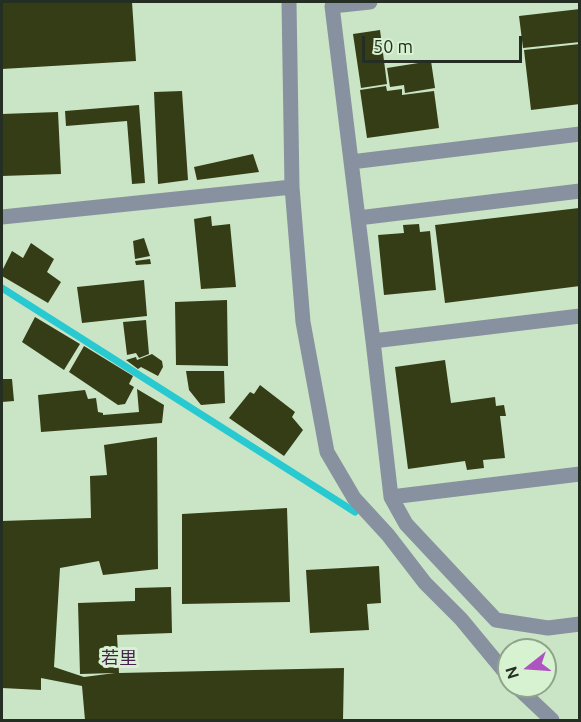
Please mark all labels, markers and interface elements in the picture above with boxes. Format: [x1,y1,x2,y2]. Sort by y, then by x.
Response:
scale bar [365,24,526,62]
text: 50 m [373,36,413,56]
north arrow [497,638,557,698]
district label: 若里 [101,647,137,669]
text: N [501,664,522,681]

